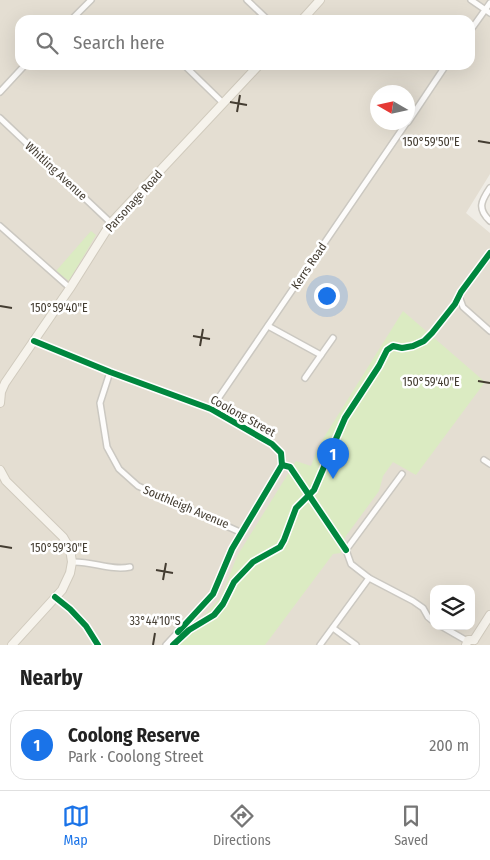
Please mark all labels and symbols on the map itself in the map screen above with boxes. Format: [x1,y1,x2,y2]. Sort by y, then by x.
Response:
north arrow [370,85,415,130]
text: 150°59'50"E [402,135,460,149]
street label: Whitling Avenue [22,139,90,203]
street label: Parsonage Road [103,167,165,235]
street label: Kerrs Road [288,240,330,292]
your location [314,283,340,309]
text: 150°59'40"E [30,301,88,315]
text: 150°59'40"E [402,375,460,389]
street label: Coolong Street [208,392,278,440]
pin: 1 [317,438,349,479]
street label: Southleigh Avenue [141,483,231,531]
text: 150°59'30"E [30,541,88,555]
text: 33°44'10"S [129,614,181,628]

